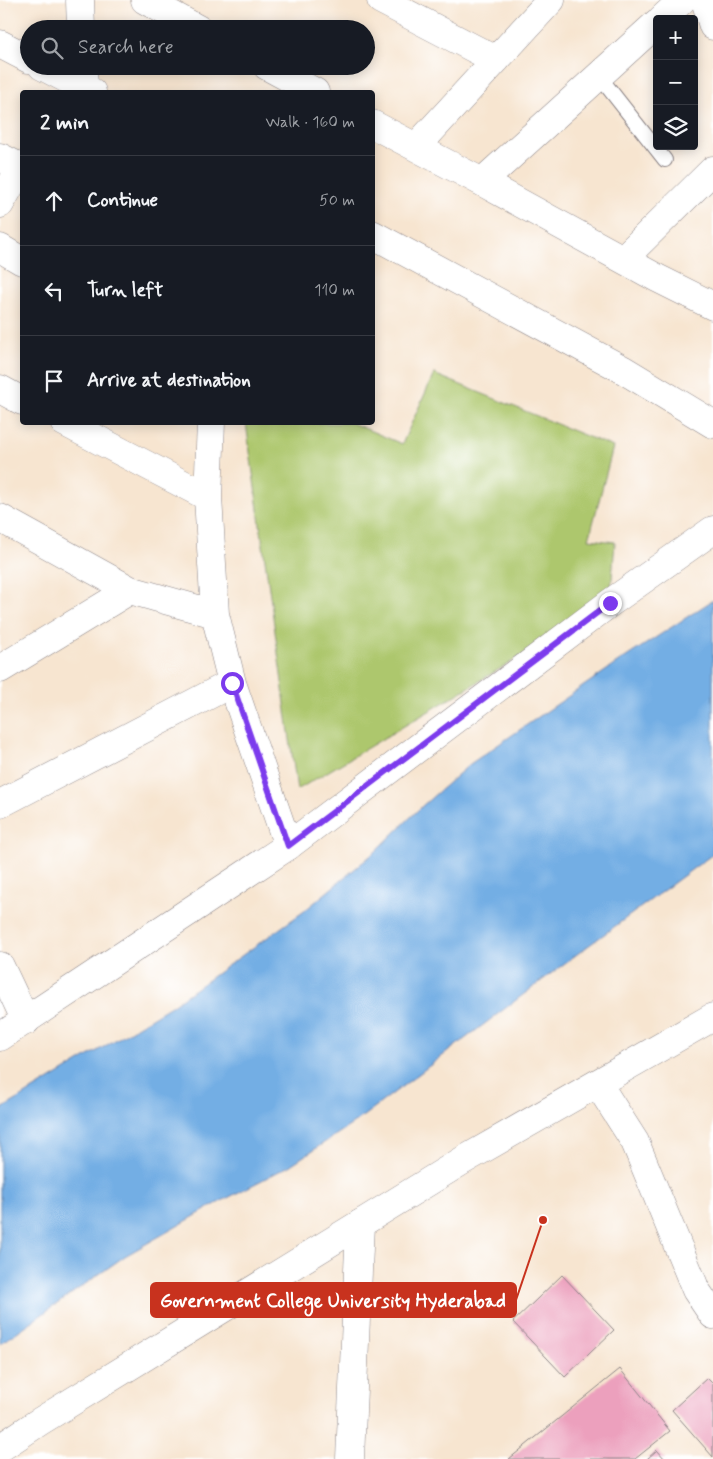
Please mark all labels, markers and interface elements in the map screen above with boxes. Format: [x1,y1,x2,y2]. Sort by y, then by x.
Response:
map controls [653,15,698,150]
button: + [653,15,698,60]
search box [20,20,375,75]
icon: search [38,34,66,62]
text: Search here [78,35,174,60]
button: − [653,60,698,105]
button: layers [653,105,698,150]
text: 2 min [40,109,89,137]
text: Walk · 160 m [265,112,355,133]
icon: ahead [40,187,68,215]
text: Continue [87,188,158,213]
text: 50 m [319,190,355,211]
icon: left [40,277,68,305]
text: Turn left [87,278,163,303]
text: 110 m [314,280,355,301]
icon: arrive [40,367,68,395]
text: Arrive at destination [87,368,251,393]
route end [599,592,622,615]
route start [221,672,244,695]
callout: Government College University Hyderabad [151,1283,516,1317]
text: Government College University Hyderabad [160,1289,506,1317]

